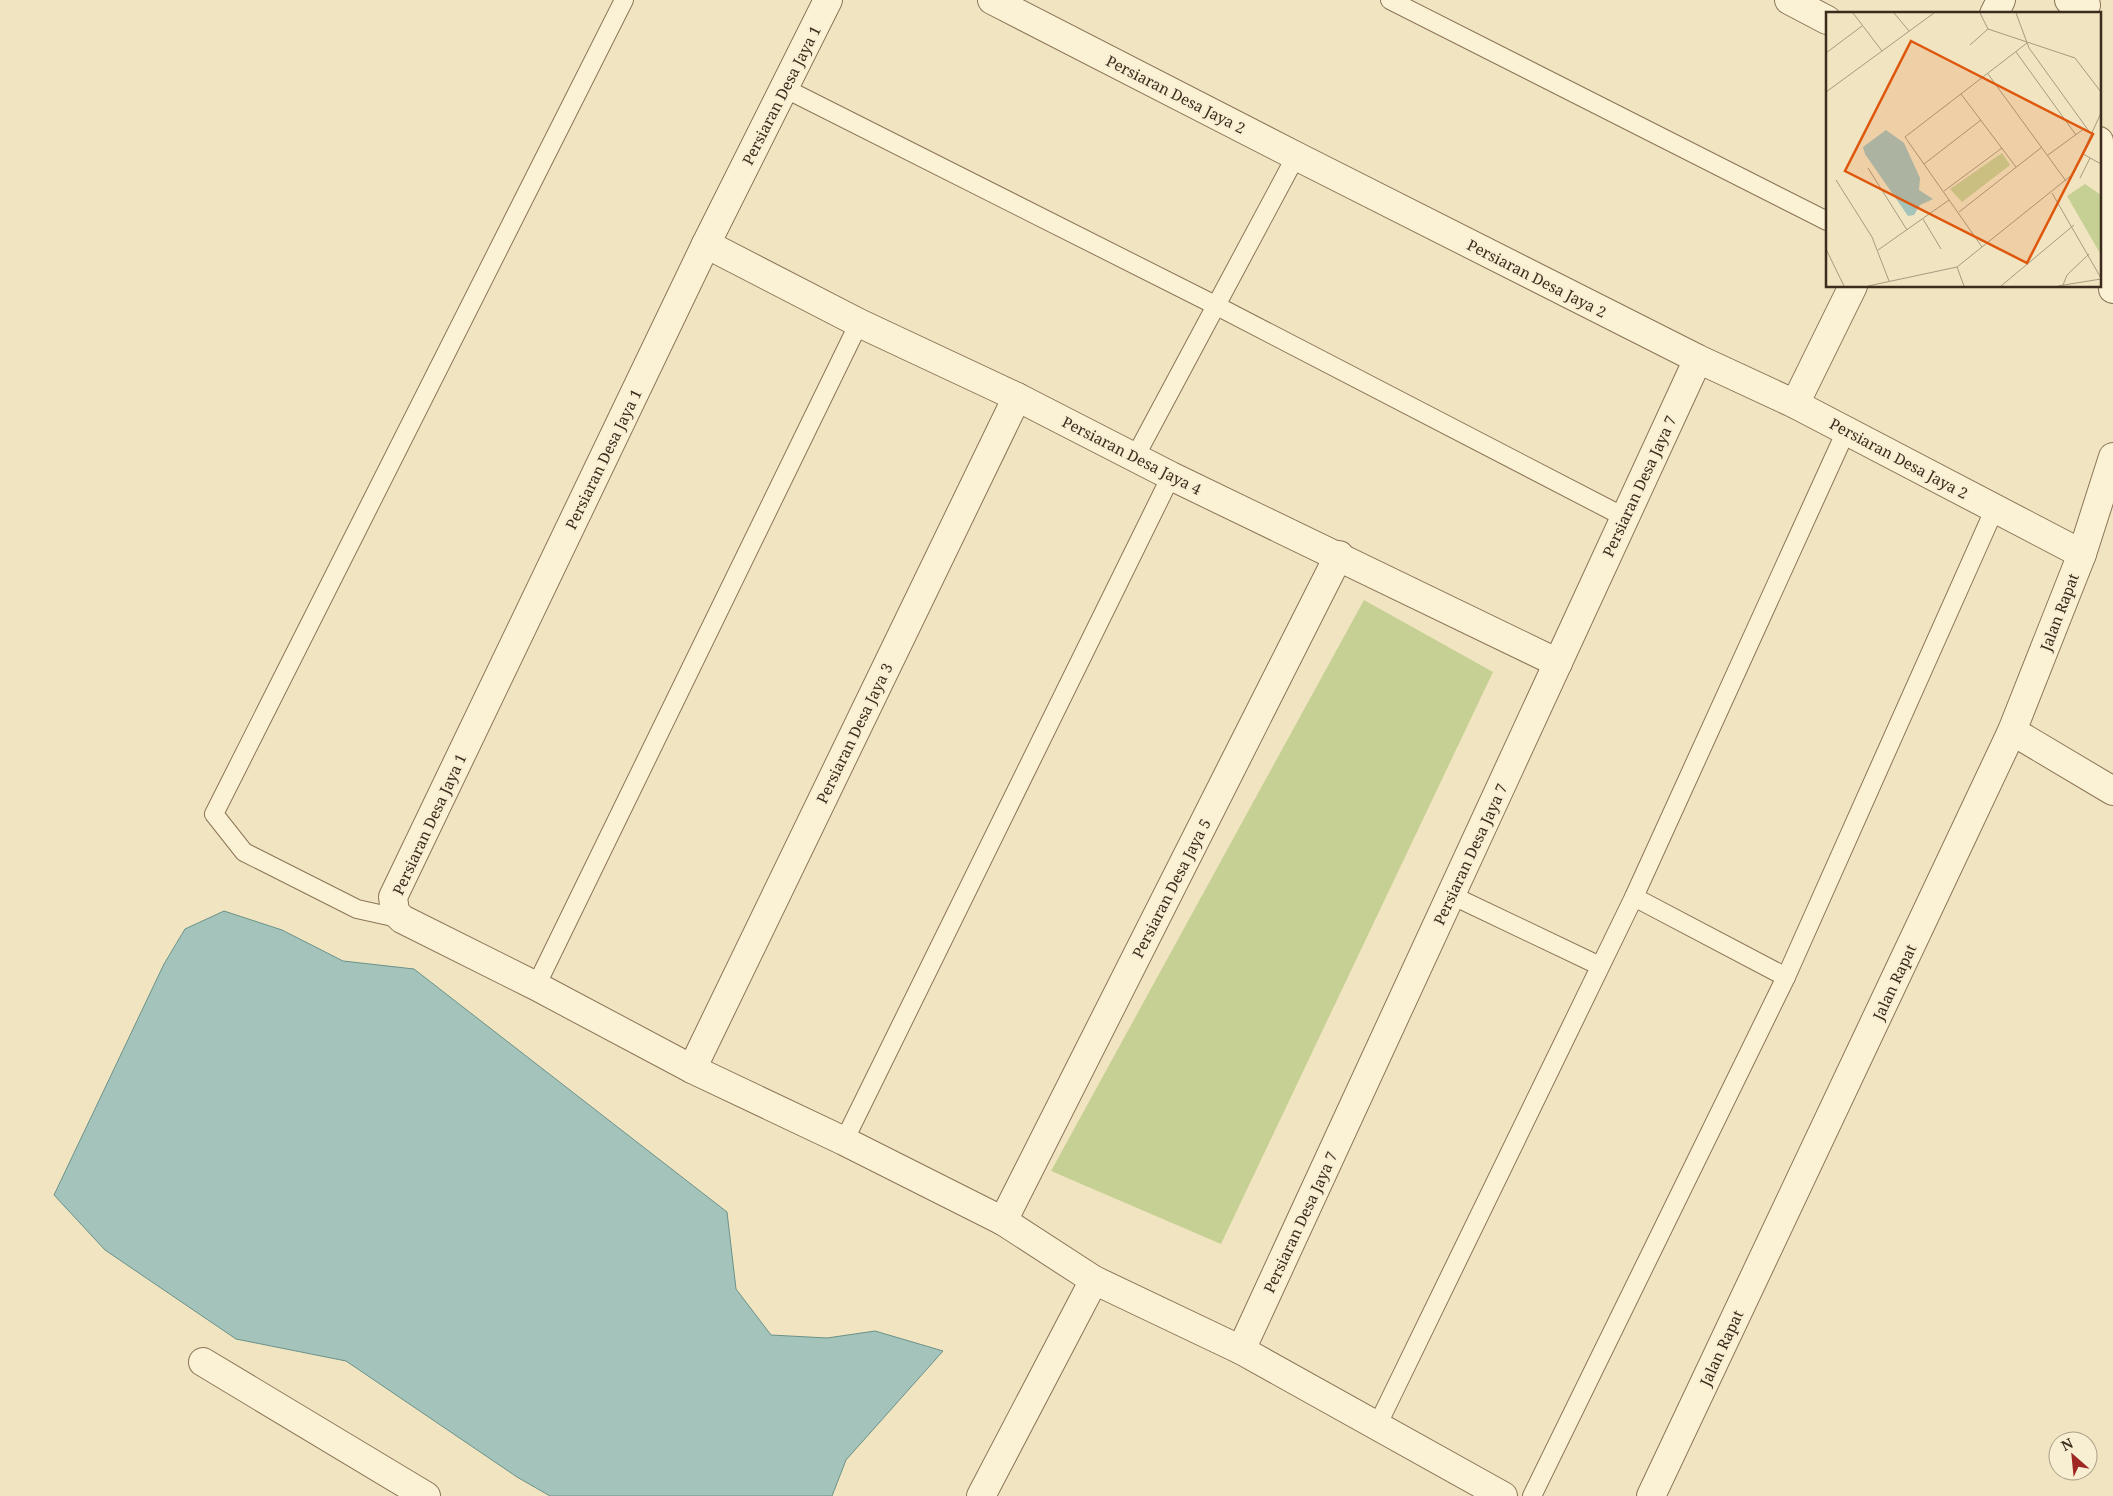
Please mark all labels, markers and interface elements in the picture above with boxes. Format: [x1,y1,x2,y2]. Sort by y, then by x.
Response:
inset map [1826,12,2100,288]
street label: Persiaran Desa Jaya 1 [737,22,825,168]
street label: Persiaran Desa Jaya 2 [1103,50,1249,138]
street label: Persiaran Desa Jaya 2 [1464,234,1610,322]
street label: Persiaran Desa Jaya 1 [560,386,646,532]
street label: Persiaran Desa Jaya 4 [1059,411,1206,499]
street label: Persiaran Desa Jaya 7 [1597,412,1681,560]
street label: Persiaran Desa Jaya 2 [1826,413,1972,503]
street label: Jalan Rapat [2035,570,2083,655]
street label: Persiaran Desa Jaya 3 [811,660,897,806]
street label: Persiaran Desa Jaya 1 [387,750,471,898]
street label: Persiaran Desa Jaya 7 [1428,780,1512,928]
street label: Persiaran Desa Jaya 5 [1127,815,1215,961]
street label: Jalan Rapat [1867,941,1920,1024]
street label: Persiaran Desa Jaya 7 [1258,1148,1342,1296]
street label: Jalan Rapat [1694,1307,1747,1390]
north arrow [2048,1431,2098,1481]
text: N [2058,1433,2076,1455]

